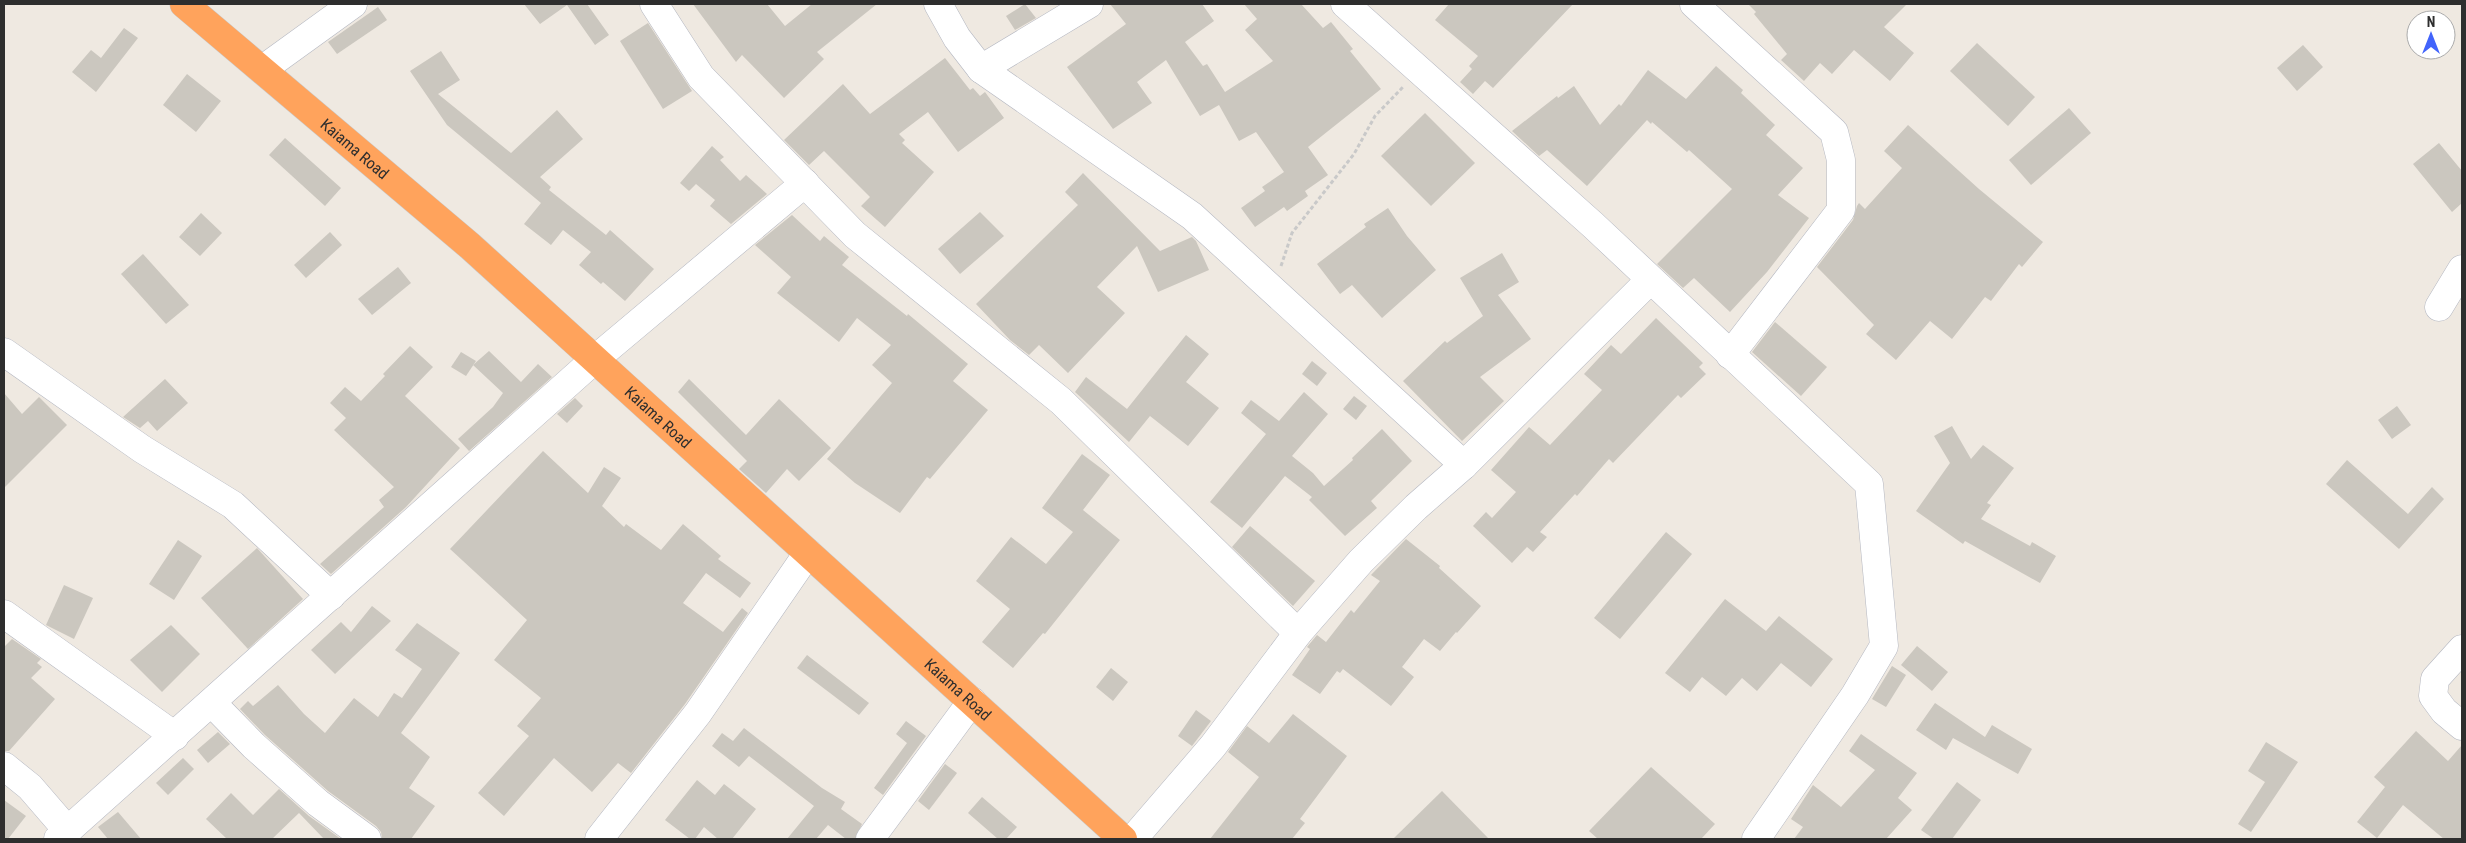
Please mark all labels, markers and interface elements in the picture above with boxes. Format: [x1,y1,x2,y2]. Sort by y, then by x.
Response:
north arrow [2406,10,2456,60]
text: N [2427,14,2435,30]
street label: Kaiama Road [317,115,393,183]
street label: Kaiama Road [621,382,696,452]
street label: Kaiama Road [921,654,995,724]

